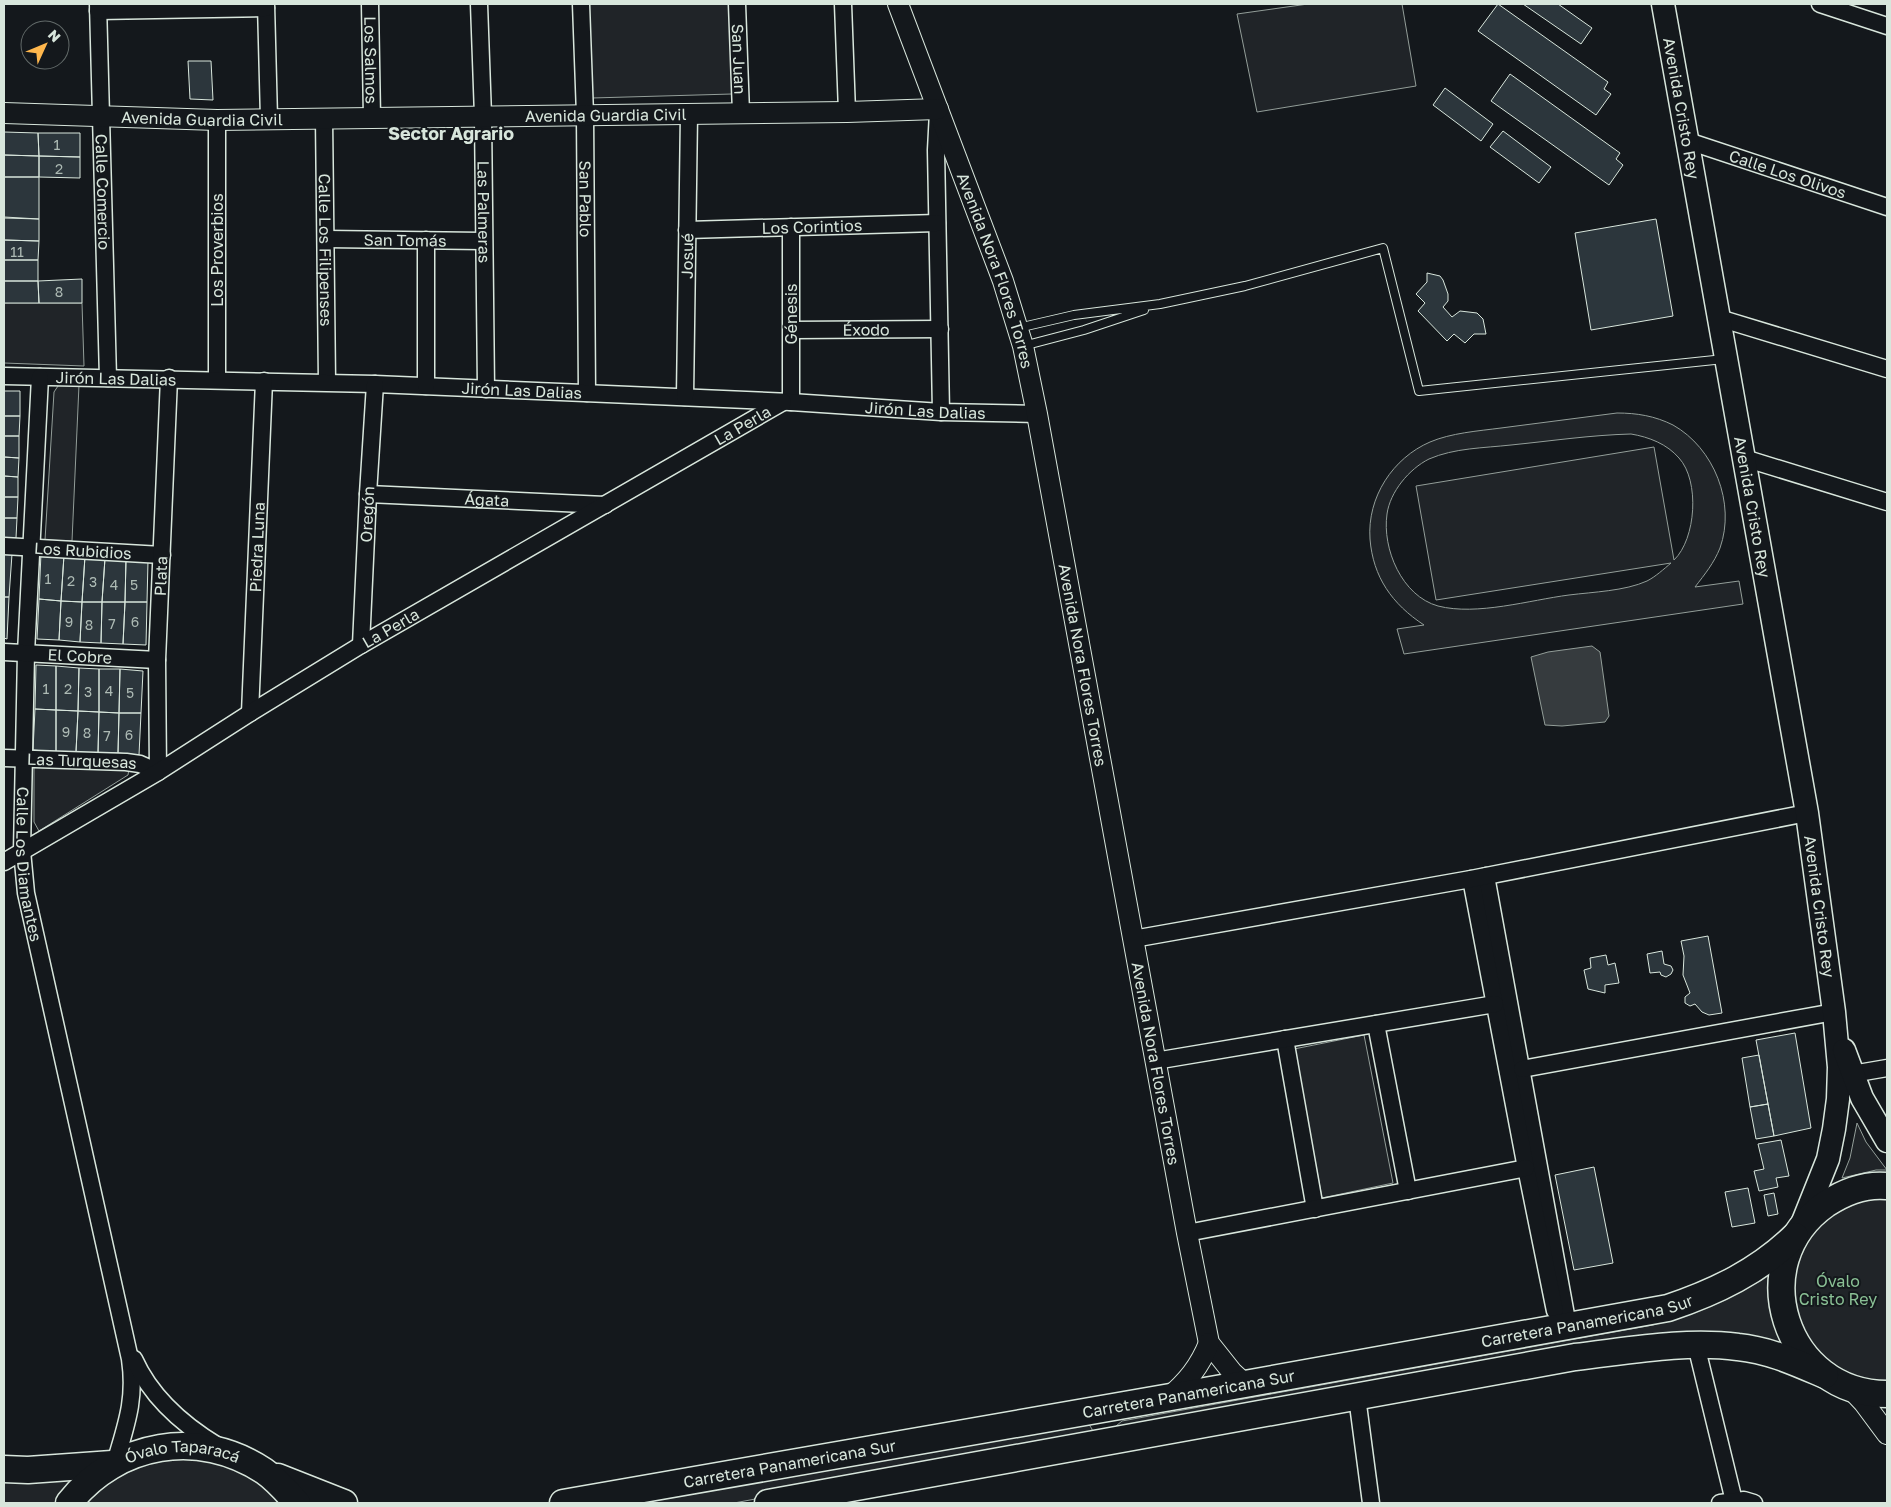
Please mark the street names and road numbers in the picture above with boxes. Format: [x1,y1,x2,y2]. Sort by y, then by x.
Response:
street label: Los Salmos [360,16,382,104]
street label: San Juan [728,23,750,95]
street label: Avenida Cristo Rey [1659,36,1704,181]
street label: Avenida Guardia Civil [525,104,687,126]
street label: Avenida Guardia Civil [121,107,283,130]
street label: Calle Comercio [91,134,115,250]
street label: Calle Los Olivos [1726,145,1849,203]
street label: San Pablo [575,160,596,237]
street label: Las Palmeras [473,161,495,263]
street label: Avenida Nora Flores Torres [953,170,1037,370]
street label: Calle Los Filipenses [315,173,336,327]
street label: Los Proverbios [207,193,227,307]
street label: Los Corintios [761,215,863,238]
street label: San Tomás [363,229,447,251]
street label: Josué [677,233,697,279]
street label: Génesis [781,284,801,344]
street label: Éxodo [842,319,890,340]
street label: Jirón Las Dalias [55,367,177,390]
street label: Jirón Las Dalias [461,378,583,403]
street label: Jirón Las Dalias [864,397,986,423]
street label: La Perla [710,401,774,450]
street label: Avenida Cristo Rey [1730,435,1775,579]
street label: Oregón [356,485,378,543]
street label: Ágata [464,488,510,511]
street label: Piedra Luna [245,502,269,593]
street label: Los Rubidios [34,538,132,563]
street label: Plata [150,556,171,596]
street label: Avenida Nora Flores Torres [1055,562,1111,768]
street label: La Perla [359,604,423,652]
street label: El Cobre [47,644,113,668]
street label: Las Turquesas [27,749,138,773]
street label: Calle Los Diamantes [12,786,47,943]
street label: Avenida Cristo Rey [1800,834,1839,979]
street label: Avenida Nora Flores Torres [1128,960,1184,1167]
street label: Carretera Panamericana Sur [1479,1290,1696,1351]
street label: Carretera Panamericana Sur [1081,1365,1296,1422]
street label: Carretera Panamericana Sur [682,1435,897,1492]
street label: Óvalo Taparacá [121,1436,243,1468]

